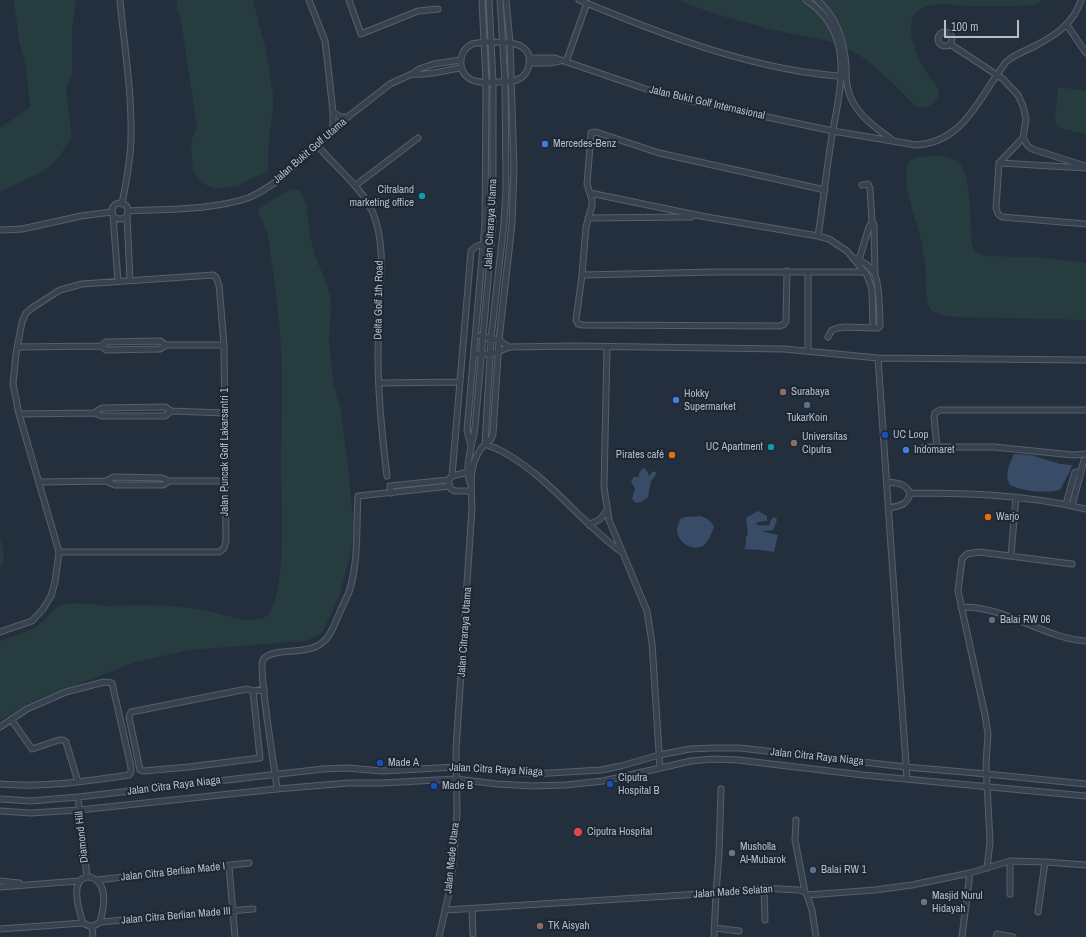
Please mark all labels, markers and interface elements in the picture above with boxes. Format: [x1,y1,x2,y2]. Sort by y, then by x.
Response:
scale bar [946,12,1021,38]
text: 100 m [951,19,978,35]
street label: Jalan Bukit Golf Internasional [648,83,766,123]
street label: Jalan Bukit Golf Utama [271,116,349,186]
place label: Mercedes-Benz [553,137,616,151]
marker: Mercedes-Benz [540,139,550,149]
street label: Jalan Citraraya Utama [482,179,500,269]
place label: Citraland marketing office [349,183,414,209]
marker: Citraland marketing office [417,191,427,201]
street label: Delta Golf 1th Road [372,260,386,340]
place label: Surabaya [791,385,830,399]
place label: Hokky Supermarket [684,387,736,413]
marker: Surabaya [778,387,788,397]
street label: Jalan Puncak Golf Lakarsantri 1 [218,388,232,516]
marker: Hokky Supermarket [671,395,681,405]
marker: TukarKoin [802,400,812,410]
place label: TukarKoin [787,411,827,425]
place label: UC Loop [893,428,929,442]
place label: Universitas Ciputra [802,430,848,456]
marker: UC Loop [880,430,890,440]
marker: Universitas Ciputra [789,438,799,448]
place label: UC Apartment [706,440,763,454]
marker: UC Apartment [766,442,776,452]
place label: Indomaret [914,443,955,457]
marker: Indomaret [901,445,911,455]
place label: Pirates café [616,448,664,462]
marker: Pirates café [667,450,677,460]
place label: Warjo [996,510,1019,524]
marker: Warjo [983,512,993,522]
street label: Jalan Citraraya Utama [455,587,475,677]
place label: Balai RW 06 [1000,613,1050,627]
marker: Balai RW 06 [987,615,997,625]
street label: Jalan Citra Raya Niaga [770,746,864,768]
place label: Made A [388,756,419,770]
marker: Made A [375,758,385,768]
street label: Jalan Citra Raya Niaga [449,761,543,779]
place label: Ciputra Hospital B [618,771,660,797]
street label: Jalan Citra Raya Niaga [127,774,221,798]
place label: Made B [442,779,473,793]
marker: Ciputra Hospital B [605,779,615,789]
marker: Made B [429,781,439,791]
street label: Diamond Hill [73,810,91,864]
street label: Jalan Made Utara [442,822,462,894]
place label: Ciputra Hospital [587,825,652,839]
marker: Ciputra Hospital [572,826,584,838]
place label: Musholla Al-Mubarok [740,840,786,866]
marker: Musholla Al-Mubarok [727,848,737,858]
street label: Jalan Citra Berlian Made I [120,860,226,884]
place label: Balai RW 1 [821,863,866,877]
marker: Balai RW 1 [808,865,818,875]
street label: Jalan Made Selatan [693,883,773,901]
place label: Masjid Nurul Hidayah [932,889,983,915]
marker: Masjid Nurul Hidayah [919,897,929,907]
street label: Jalan Citra Berlian Made III [121,905,231,927]
place label: TK Aisyah [548,919,590,933]
marker: TK Aisyah [535,921,545,931]

